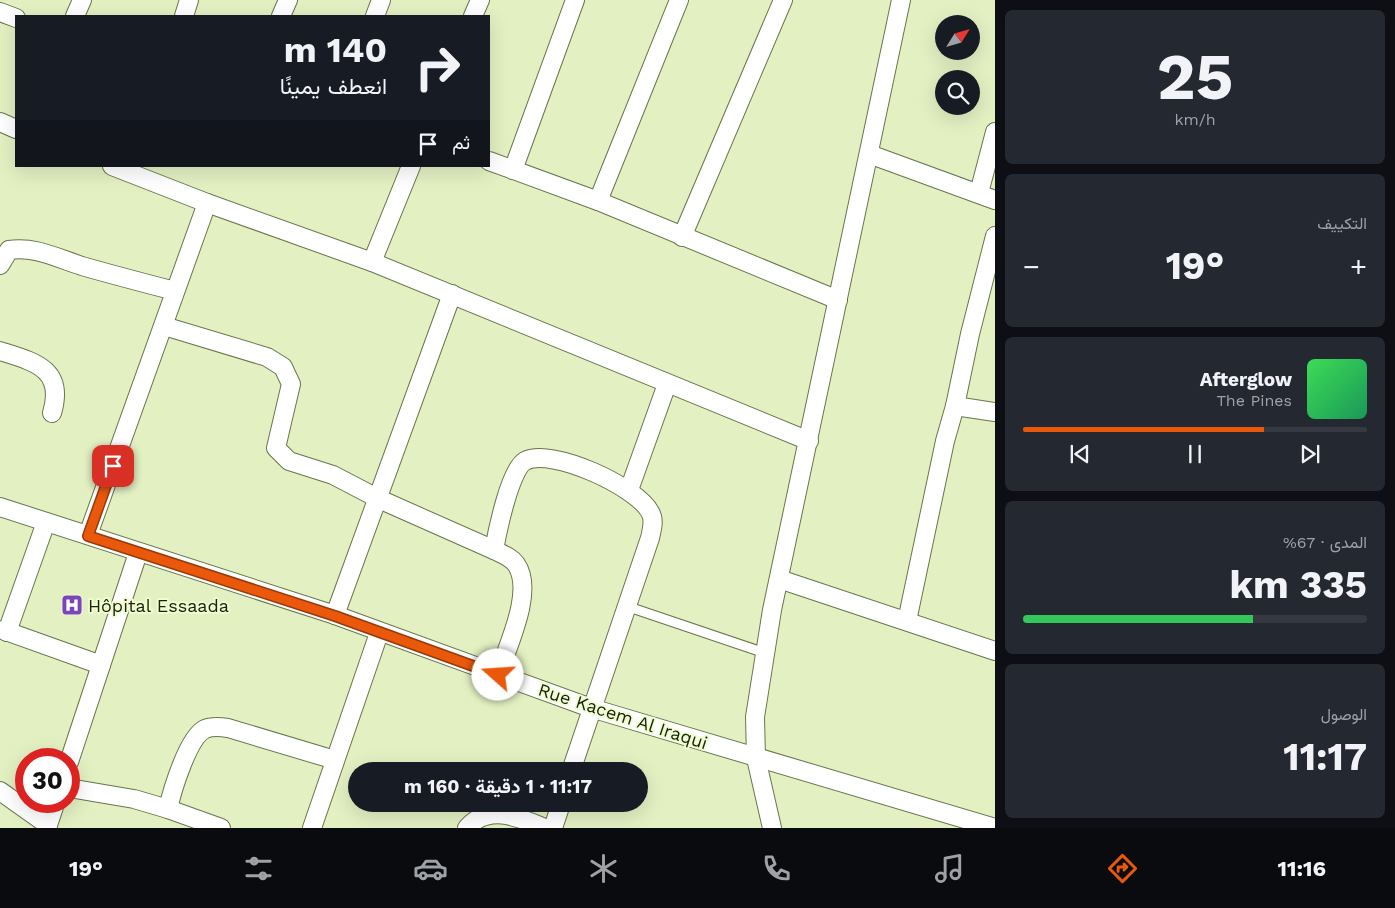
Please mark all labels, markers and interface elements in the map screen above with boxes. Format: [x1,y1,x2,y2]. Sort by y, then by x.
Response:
north arrow [935,15,980,60]
map controls [935,15,980,115]
text: 140 m [284,29,387,71]
icon: right [405,35,470,100]
text: 25 [1157,39,1233,115]
button: search [935,70,980,115]
text: انعطف يمينًا [280,74,387,99]
text: km/h [1174,110,1216,129]
icon: arrive [414,130,442,158]
text: ثم [452,131,470,154]
text: التكييف [1317,214,1367,233]
text: 19° [1166,244,1224,288]
text: − [1023,250,1040,283]
text: + [1350,250,1367,283]
text: Afterglow [1200,368,1292,391]
text: The Pines [1216,391,1292,410]
icon: previous [1066,440,1094,468]
icon: pause [1181,440,1209,468]
icon: next [1296,440,1324,468]
pin [92,445,134,487]
icon: arrive [99,452,127,480]
text: المدى · 67% [1283,533,1367,552]
text: 335 km [1229,563,1367,607]
hospital icon: Hôpital Essaada [60,593,84,617]
place label: Hôpital Essaada [88,595,229,616]
position arrow [471,648,523,700]
street label: Rue Kacem Al Iraqui [536,679,710,753]
text: الوصول [1321,705,1367,724]
text: 11:17 [1283,735,1367,779]
speed limit sign: 30 [15,748,80,813]
text: 11:17 · 1 دقيقة · 160 m [404,775,592,798]
icon: filters [241,851,276,886]
icon: car [413,851,448,886]
icon: climate [586,851,621,886]
icon: phone [759,851,794,886]
icon: music [932,851,967,886]
icon: directions [1105,851,1140,886]
text: 19° [69,856,103,881]
text: 11:16 [1277,856,1326,881]

